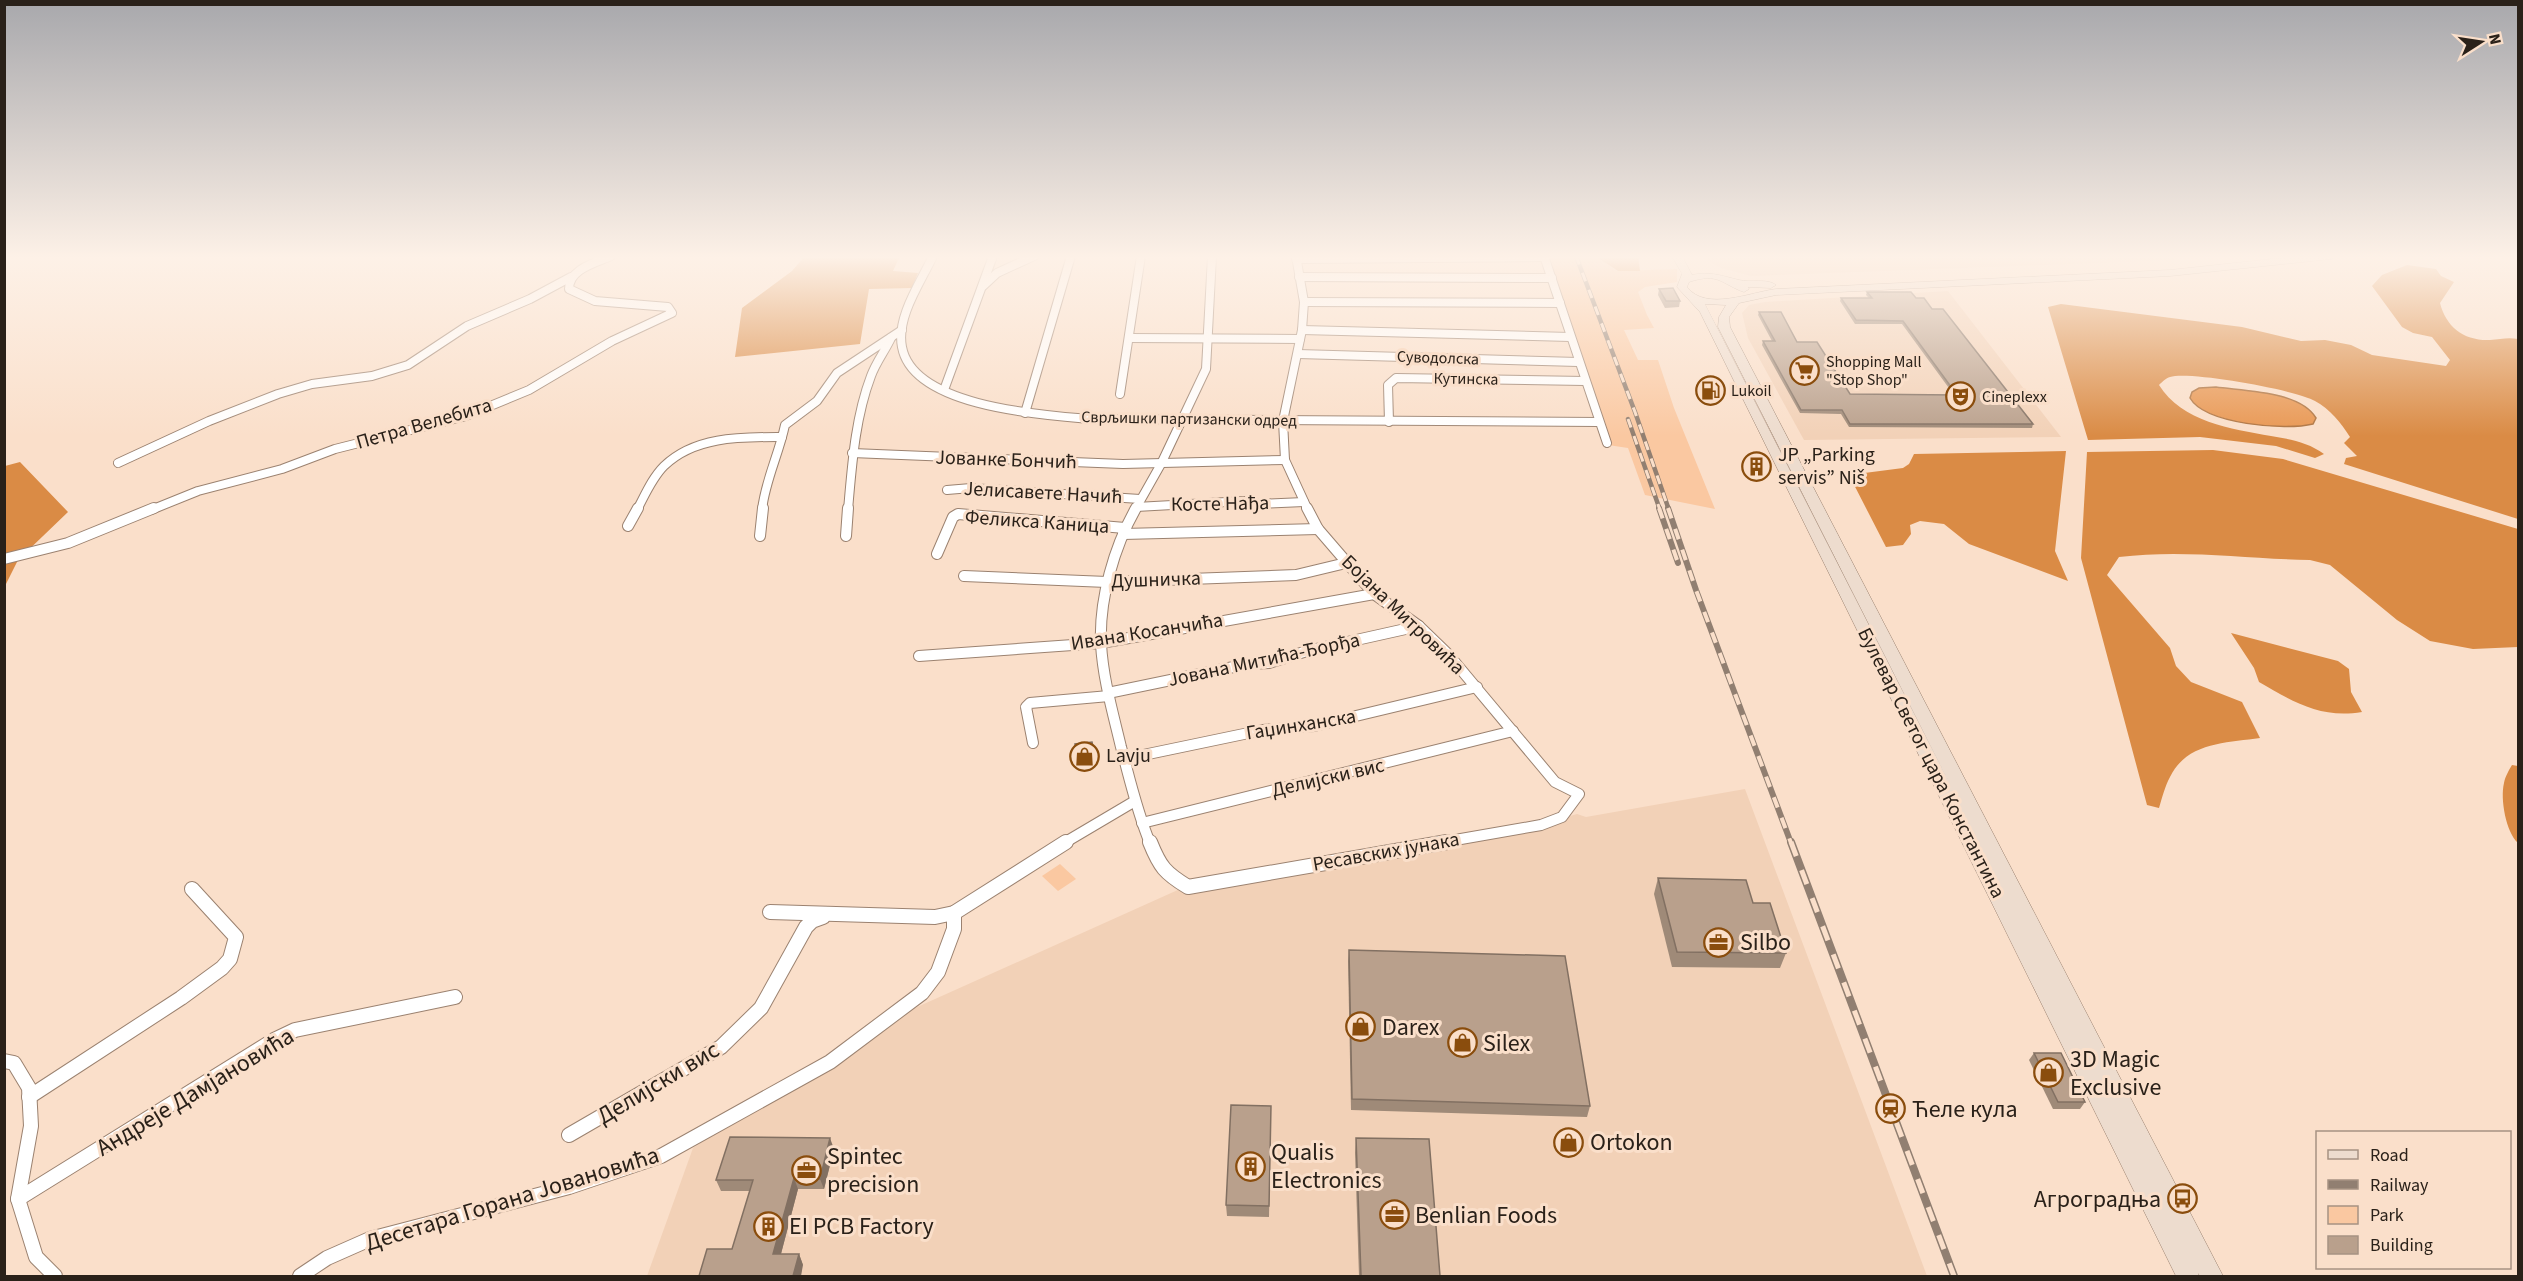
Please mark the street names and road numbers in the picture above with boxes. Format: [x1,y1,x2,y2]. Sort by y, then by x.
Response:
street label: Суводолска [1397,346,1479,370]
street label: Кутинска [1433,367,1499,391]
street label: Петра Велебита [353,391,495,457]
street label: Сврљишки партизански одред [1081,406,1297,432]
street label: Јованке Бончић [935,444,1077,476]
street label: Јелисавете Начић [963,475,1123,511]
street label: Косте Нађа [1171,489,1269,519]
street label: Феликса Каница [964,503,1110,541]
street label: Бојана Митровића [1335,549,1471,681]
street label: Душничка [1111,564,1201,596]
street label: Ивана Косанчића [1069,606,1225,658]
street label: Булевар Светог цара Константина [1850,623,2012,903]
street label: Јована Митића-Ђорђа [1166,626,1362,694]
street label: Гаџинханска [1244,703,1358,747]
street label: Делијски вис [1269,751,1387,805]
street label: Ресавских јунака [1310,825,1462,879]
street label: Андреје Дамјановића [89,1019,301,1165]
street label: Делијски вис [590,1033,726,1133]
street label: Десетара Горана Јовановића [361,1138,663,1260]

